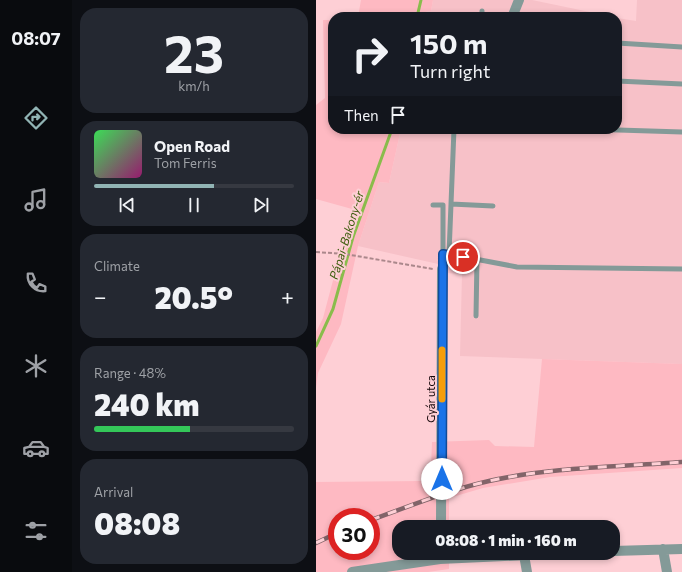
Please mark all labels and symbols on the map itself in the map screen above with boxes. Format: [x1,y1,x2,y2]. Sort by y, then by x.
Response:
water label: Pápai-Bakony-ér [326,188,366,281]
pin [446,240,480,274]
street label: Gyár utca [424,375,437,423]
position arrow [421,458,463,500]
speed limit sign: 30 [328,508,380,560]

